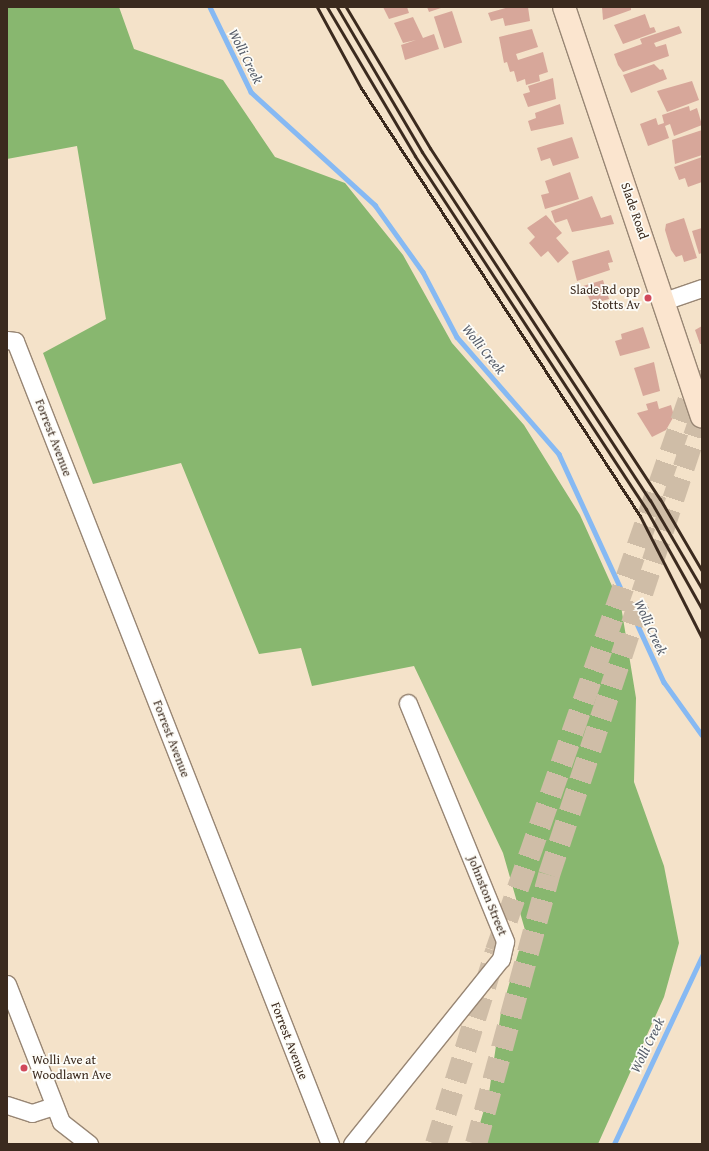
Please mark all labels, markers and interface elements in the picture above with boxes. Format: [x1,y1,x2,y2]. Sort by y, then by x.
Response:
water label: Wolli Creek [225,26,267,86]
street label: Slade Road [617,180,651,242]
place label: Slade Rd opp Stotts Av [570,283,640,314]
marker: Slade Rd opp Stotts Av [643,293,653,303]
water label: Wolli Creek [459,321,509,377]
street label: Forrest Avenue [31,397,75,479]
water label: Wolli Creek [631,597,671,657]
street label: Forrest Avenue [149,698,193,780]
street label: Johnston Street [464,854,510,938]
street label: Forrest Avenue [267,1000,311,1082]
water label: Wolli Creek [626,1015,668,1075]
place label: Wolli Ave at Woodlawn Ave [32,1053,111,1084]
marker: Wolli Ave at Woodlawn Ave [19,1063,29,1073]

